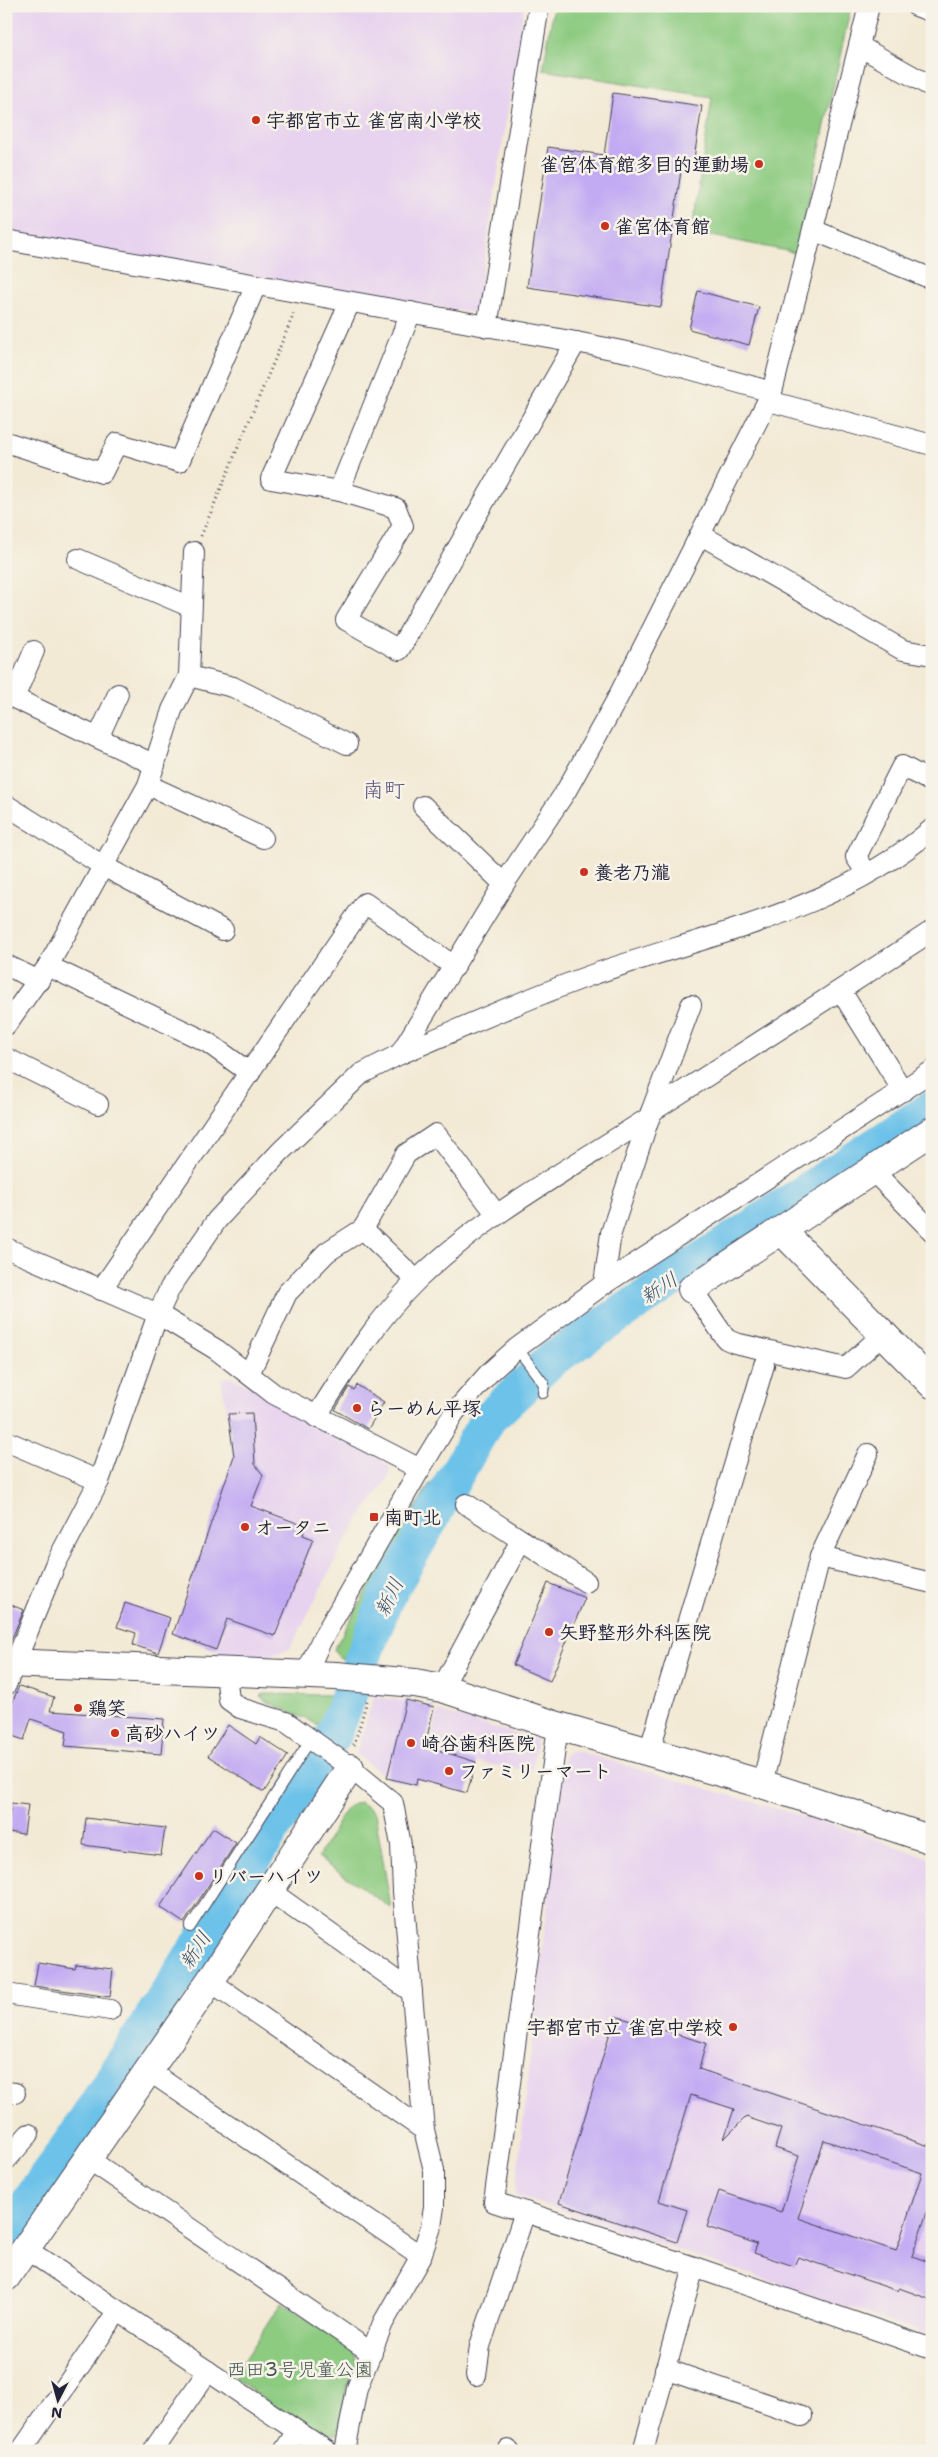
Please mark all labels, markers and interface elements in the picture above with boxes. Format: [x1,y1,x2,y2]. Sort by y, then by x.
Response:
place label: 宇都宮市立 雀宮南小学校 [266,108,482,133]
marker: 宇都宮市立 雀宮南小学校 [250,114,262,126]
place label: 雀宮体育館多目的運動場 [540,152,749,177]
marker: 雀宮体育館多目的運動場 [753,158,765,170]
place label: 雀宮体育館 [615,214,710,239]
marker: 雀宮体育館 [599,220,611,232]
district label: 南町 [363,776,405,804]
place label: 養老乃瀧 [594,860,670,885]
marker: 養老乃瀧 [578,866,590,878]
water label: 新川 [635,1266,683,1310]
place label: らーめん平塚 [367,1396,481,1421]
marker: らーめん平塚 [351,1402,363,1414]
place label: 南町北 [384,1505,441,1530]
marker: 南町北 [368,1511,380,1523]
place label: オータニ [255,1515,331,1540]
marker: オータニ [239,1521,251,1533]
water label: 新川 [369,1573,409,1621]
place label: 矢野整形外科医院 [559,1620,711,1645]
marker: 矢野整形外科医院 [543,1626,555,1638]
place label: 鶏笑 [88,1696,126,1721]
marker: 鶏笑 [72,1702,84,1714]
place label: 高砂ハイツ [125,1721,220,1746]
marker: 高砂ハイツ [109,1727,121,1739]
place label: 崎谷歯科医院 [421,1731,535,1756]
marker: 崎谷歯科医院 [405,1737,417,1749]
place label: ファミリーマート [459,1759,612,1784]
marker: ファミリーマート [443,1765,455,1777]
place label: リバーハイツ [209,1864,323,1889]
marker: リバーハイツ [193,1870,205,1882]
water label: 新川 [173,1926,217,1974]
place label: 宇都宮市立 雀宮中学校 [526,2015,723,2040]
marker: 宇都宮市立 雀宮中学校 [727,2021,739,2033]
park label: 西田3号児童公園 [227,2357,373,2382]
north arrow [32,2374,82,2424]
text: N [50,2403,63,2422]

